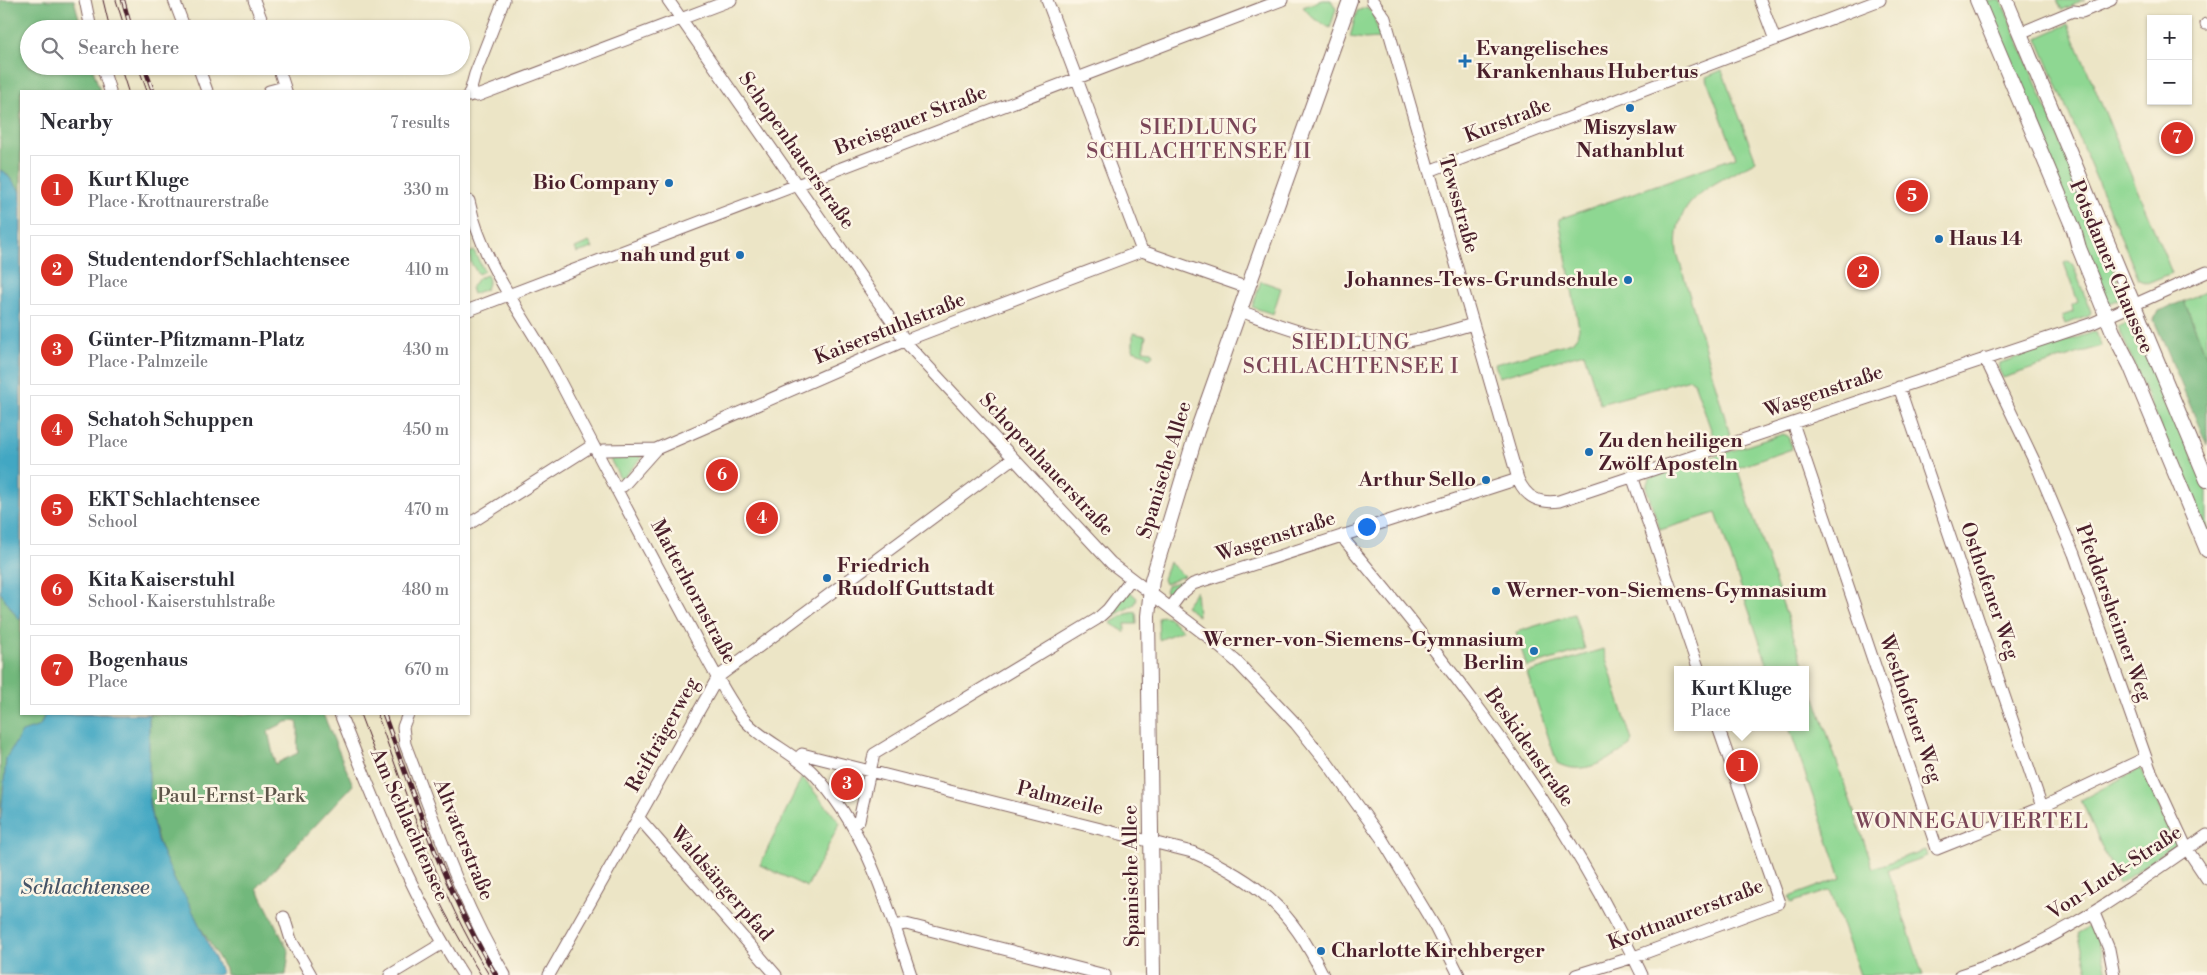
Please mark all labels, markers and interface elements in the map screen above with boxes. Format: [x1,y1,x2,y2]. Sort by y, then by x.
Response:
map controls [2147,15,2192,105]
button: + [2147,15,2192,60]
search box [20,20,470,75]
icon: search [38,34,66,62]
text: Search here [78,36,179,60]
place label: Evangelisches Krankenhaus Hubertus [1476,37,1698,85]
marker: Evangelisches Krankenhaus Hubertus [1458,54,1472,68]
button: − [2147,60,2192,105]
street label: Schopenhauerstraße [732,68,860,234]
street label: Breisgauer Straße [830,80,991,162]
street label: Kurstraße [1461,93,1555,149]
marker: Miszyslaw Nathanblut [1624,102,1636,114]
text: Nearby [40,110,113,136]
text: 7 results [390,113,450,133]
district label: SIEDLUNG SCHLACHTENSEE II [1086,115,1312,165]
place label: Miszyslaw Nathanblut [1576,116,1685,164]
pin: 7 [2161,119,2193,157]
street label: Tewsstraße [1432,152,1484,256]
text: Kurt Kluge [88,168,189,192]
place label: Bio Company [533,171,660,196]
marker: Bio Company [663,177,675,189]
pin: 5 [1896,177,1928,215]
street label: Potsdamer Chaussee [2063,177,2159,357]
text: 1 [53,180,61,200]
text: 330 m [403,180,449,200]
text: Place · Krottnaurerstraße [88,192,269,212]
place label: Haus 14 [1949,227,2023,252]
marker: Haus 14 [1933,233,1945,245]
place label: nah und gut [620,243,731,268]
text: Studentendorf Schlachtensee [88,248,350,272]
marker: nah und gut [734,249,746,261]
pin: 2 [1847,253,1879,291]
text: 2 [52,260,62,280]
text: 410 m [405,260,449,280]
place label: Johannes-Tews-Grundschule [1343,268,1618,293]
text: Place [88,272,128,292]
marker: Johannes-Tews-Grundschule [1622,274,1634,286]
street label: Kaiserstuhlstraße [811,287,969,371]
text: Günter-Pfitzmann-Platz [88,328,304,352]
district label: SIEDLUNG SCHLACHTENSEE I [1243,330,1459,380]
text: 3 [52,340,62,360]
text: 430 m [403,340,449,360]
text: Place · Palmzeile [88,352,208,372]
street label: Wasgenstraße [1760,360,1887,424]
street label: Schopenhauerstraße [973,388,1119,542]
street label: Spanische Allee [1132,398,1198,542]
text: Schatoh Schuppen [88,408,253,432]
text: 4 [52,420,62,440]
text: 450 m [403,420,449,440]
place label: Zu den heiligen Zwölf Aposteln [1599,429,1743,477]
text: Place [88,432,128,452]
marker: Zu den heiligen Zwölf Aposteln [1583,446,1595,458]
pin: 6 [706,456,738,494]
place label: Arthur Sello [1357,468,1476,493]
marker: Arthur Sello [1480,474,1492,486]
text: EKT Schlachtensee [88,488,260,512]
pin: 4 [746,499,778,537]
text: 5 [52,500,62,520]
text: 470 m [405,500,449,520]
street label: Wasgenstraße [1212,506,1339,568]
text: School [88,512,137,532]
your location [1354,514,1380,540]
street label: Matterhornstraße [644,515,742,669]
street label: Osthofener Weg [1954,519,2024,664]
street label: Pfeddersheimer Weg [2069,521,2157,706]
place label: Friedrich Rudolf Guttstadt [837,554,995,602]
text: Kita Kaiserstuhl [88,568,235,592]
marker: Friedrich Rudolf Guttstadt [821,572,833,584]
place label: Werner-von-Siemens-Gymnasium [1505,579,1827,604]
text: 6 [52,580,62,600]
text: 480 m [402,580,449,600]
marker: Werner-von-Siemens-Gymnasium [1490,585,1502,597]
text: School · Kaiserstuhlstraße [88,592,275,612]
place label: Werner-von-Siemens-Gymnasium Berlin [1202,628,1525,676]
street label: Westhofener Weg [1873,631,1947,787]
marker: Werner-von-Siemens-Gymnasium Berlin [1528,645,1540,657]
text: Bogenhaus [88,648,188,672]
text: 7 [52,660,62,680]
text: 670 m [405,660,449,680]
popup [1674,666,1809,731]
text: Place [88,672,128,692]
street label: Reifträgerweg [621,672,705,797]
text: Kurt Kluge [1691,677,1792,701]
street label: Beskidenstraße [1478,683,1579,812]
text: Place [1691,701,1731,721]
street label: Am Schlachtensee [364,744,454,905]
pin: 1 [1726,747,1758,785]
pin: 3 [831,765,863,803]
street label: Altvaterstraße [427,775,499,904]
street label: Palmzeile [1014,776,1106,822]
park label: Paul-Ernst-Park [157,784,307,809]
street label: Spanische Allee [1118,805,1146,947]
district label: WONNEGAUVIERTEL [1854,809,2089,835]
street label: Von-Luck-Straße [2042,820,2187,926]
street label: Waldsängerpfad [663,821,778,947]
street label: Krottnaurerstraße [1605,874,1767,956]
water label: Schlachtensee [21,875,150,901]
place label: Charlotte Kirchberger [1331,939,1545,964]
marker: Charlotte Kirchberger [1315,945,1327,957]

